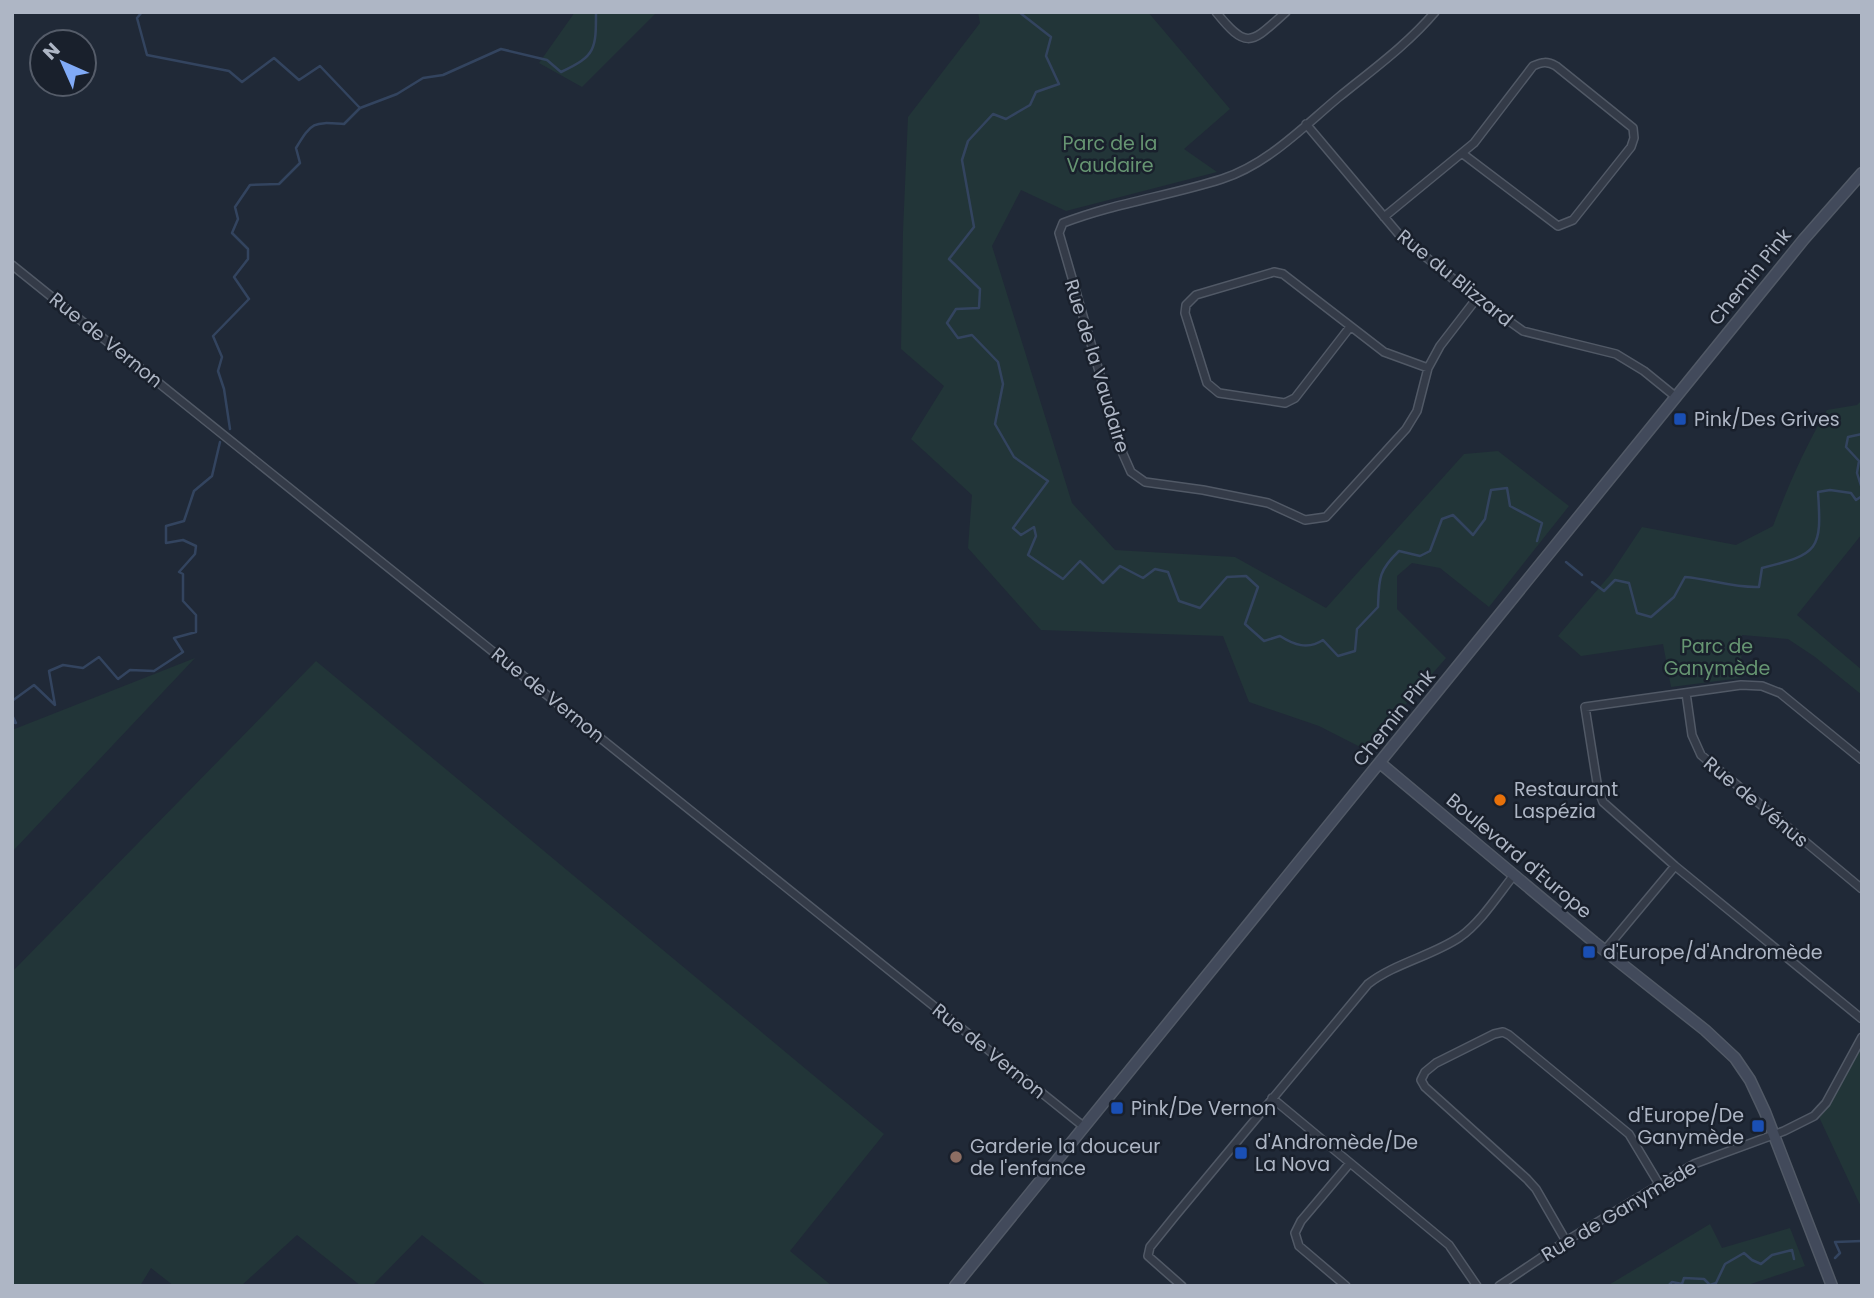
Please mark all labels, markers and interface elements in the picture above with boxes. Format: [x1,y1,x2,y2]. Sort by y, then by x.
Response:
north arrow [28,28,98,98]
text: N [37,37,66,66]
park label: Parc de la Vaudaire [1063,130,1157,179]
street label: Rue du Blizzard [1391,223,1519,333]
street label: Chemin Pink [1702,223,1798,331]
street label: Rue de la Vaudaire [1058,276,1136,456]
street label: Rue de Vernon [44,286,168,394]
place label: Pink/Des Grives [1694,406,1840,433]
marker: Pink/Des Grives [1672,411,1688,427]
park label: Parc de Ganymède [1664,633,1770,682]
street label: Rue de Vernon [486,641,610,749]
street label: Chemin Pink [1346,664,1442,772]
street label: Rue de Vénus [1698,750,1814,854]
place label: Restaurant Laspézia [1514,776,1618,825]
street label: Boulevard d'Europe [1440,787,1598,925]
marker: Restaurant Laspézia [1492,792,1508,808]
place label: d'Europe/d'Andromède [1603,939,1823,966]
marker: d'Europe/d'Andromède [1581,944,1597,960]
street label: Rue de Vernon [927,997,1051,1105]
place label: Pink/De Vernon [1131,1095,1276,1122]
marker: Pink/De Vernon [1109,1100,1125,1116]
place label: d'Europe/De Ganymède [1628,1102,1744,1151]
marker: d'Europe/De Ganymède [1750,1118,1766,1134]
place label: d'Andromède/De La Nova [1255,1129,1418,1178]
place label: Garderie la douceur de l'enfance [970,1133,1160,1182]
marker: d'Andromède/De La Nova [1233,1145,1249,1161]
marker: Garderie la douceur de l'enfance [948,1149,964,1165]
street label: Rue de Ganymède [1536,1154,1702,1268]

